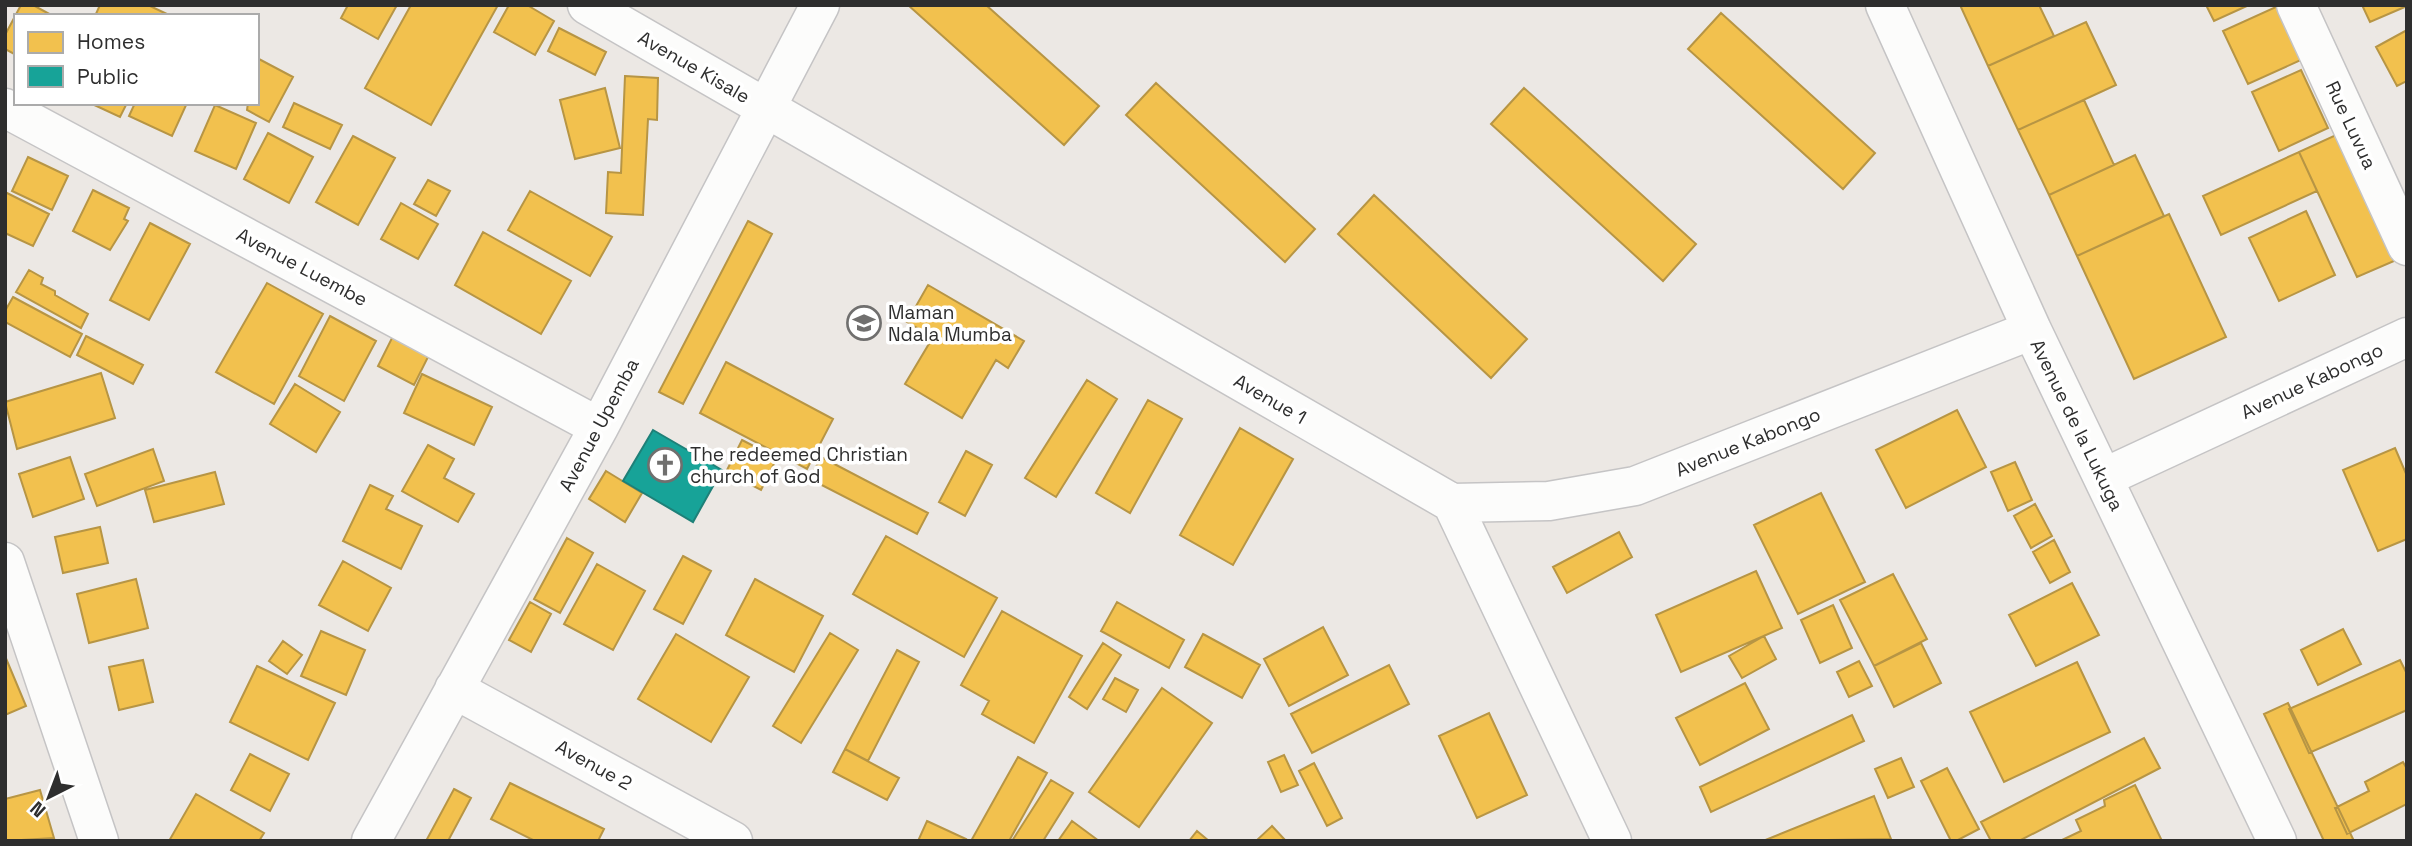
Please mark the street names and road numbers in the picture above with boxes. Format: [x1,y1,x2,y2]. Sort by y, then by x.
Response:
street label: Avenue Kisale [634,25,754,109]
street label: Rue Luvua [2320,77,2382,173]
street label: Avenue Luembe [232,222,372,312]
street label: Avenue de la Lukuga [2025,335,2129,515]
street label: Avenue Kabongo [2237,337,2387,425]
street label: Avenue Upemba [553,354,645,496]
street label: Avenue 1 [1229,368,1311,430]
street label: Avenue Kabongo [1672,402,1824,482]
street label: Avenue 2 [551,734,637,796]

